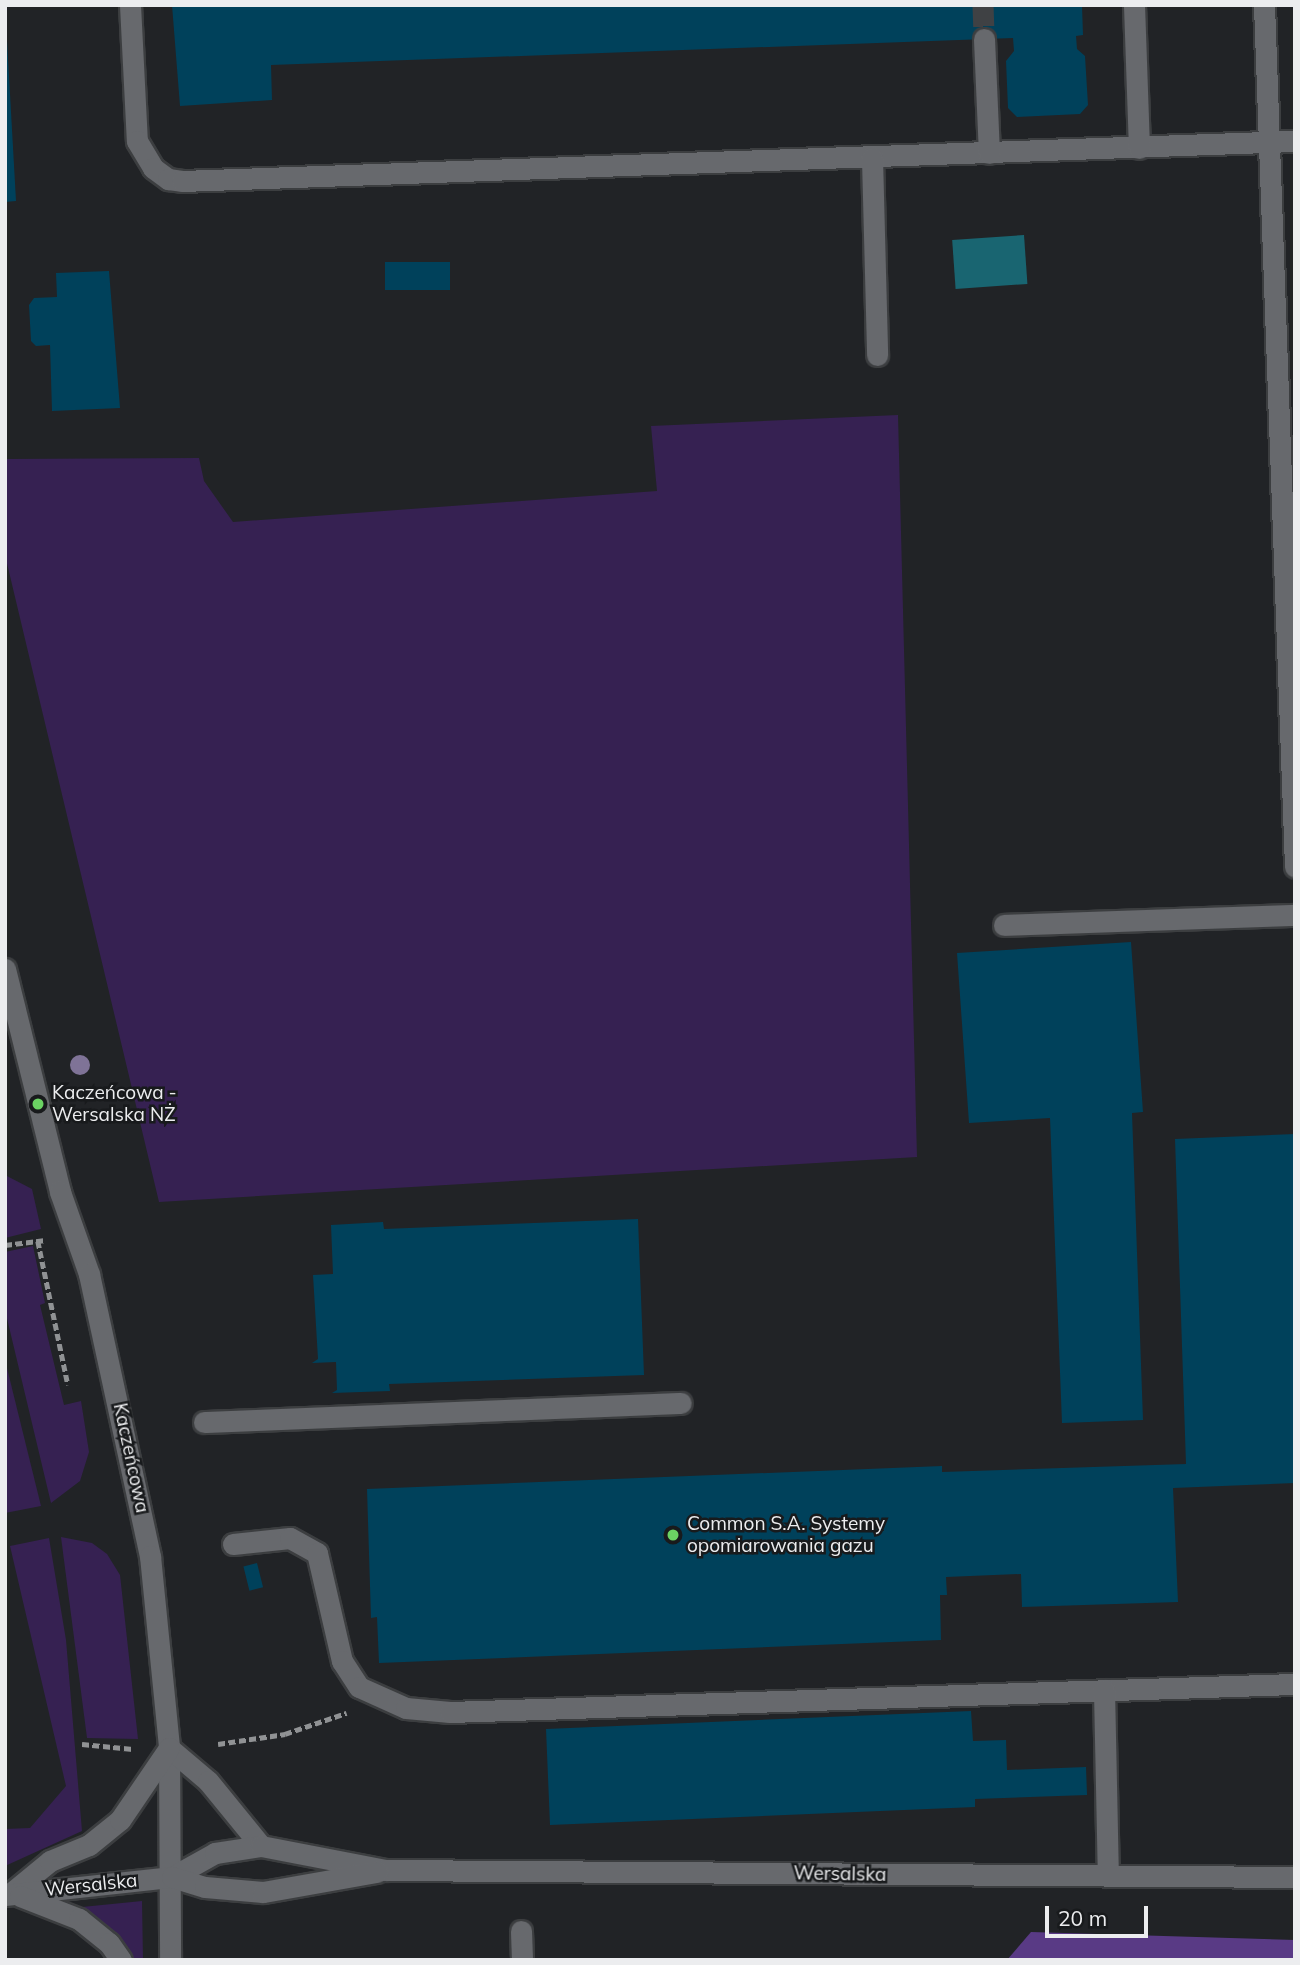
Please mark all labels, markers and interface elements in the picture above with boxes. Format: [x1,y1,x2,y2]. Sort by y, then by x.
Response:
place label: Kaczeńcowa - Wersalska NŻ [52,1082,177,1126]
marker: Kaczeńcowa - Wersalska NŻ [30,1096,46,1112]
street label: Kaczeńcowa [108,1401,154,1515]
place label: Common S.A. Systemy opomiarowania gazu [687,1513,885,1557]
marker: Common S.A. Systemy opomiarowania gazu [665,1527,681,1543]
street label: Wersalska [793,1862,887,1886]
street label: Wersalska [44,1869,138,1901]
scale bar [1048,1892,1151,1936]
text: 20 m [1058,1905,1107,1931]

